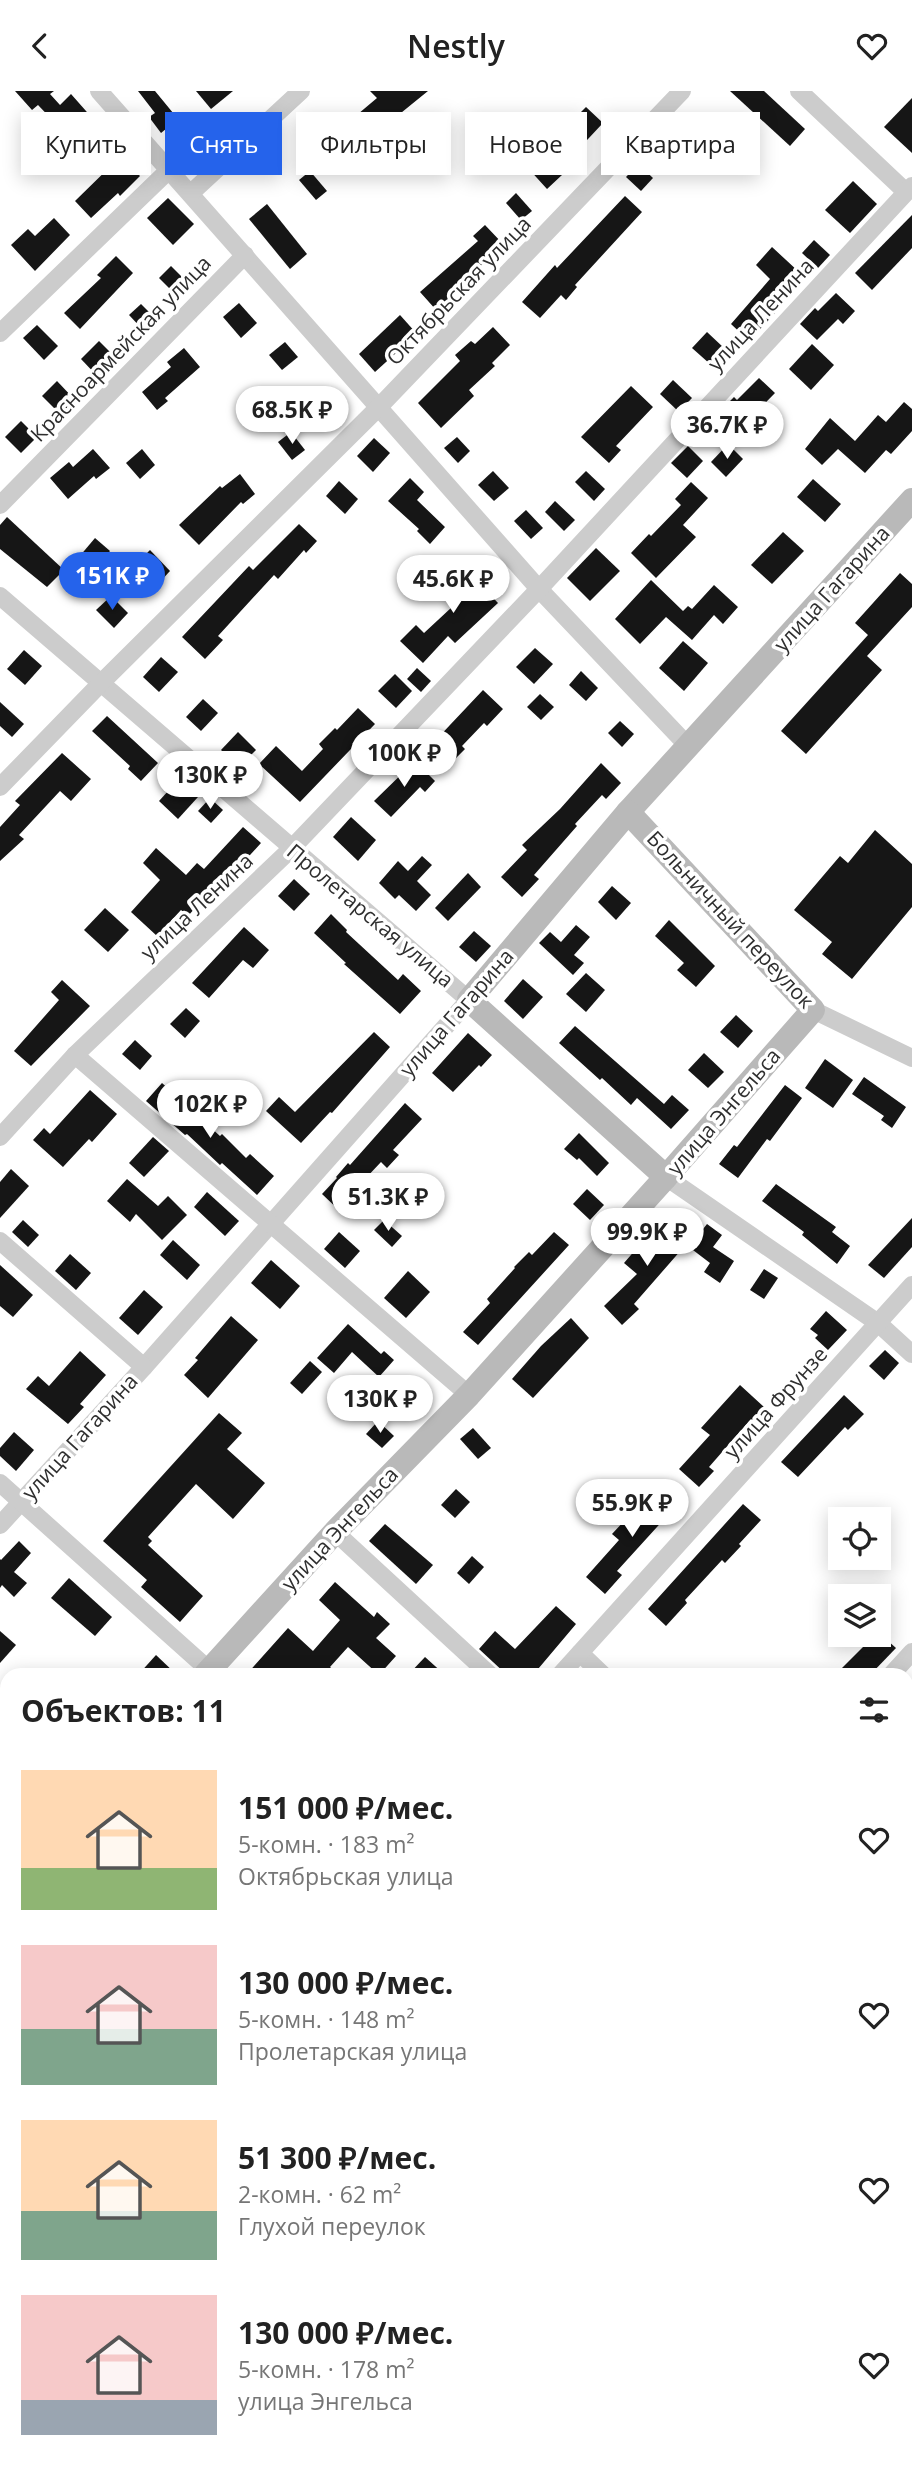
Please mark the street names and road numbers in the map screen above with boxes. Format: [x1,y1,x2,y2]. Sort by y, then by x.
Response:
street label: Октябрьская улица [380,210,537,371]
street label: Красноармейская улица [24,249,217,447]
street label: улица Ленина [701,252,820,377]
street label: улица Гагарина [767,519,895,657]
street label: Больничный переулок [641,825,821,1014]
street label: Пролетарская улица [281,837,460,993]
street label: улица Ленина [134,847,259,966]
street label: улица Гагарина [393,943,520,1082]
street label: улица Энгельса [660,1042,786,1181]
street label: улица Фрунзе [718,1340,833,1464]
street label: улица Гагарина [15,1367,143,1505]
street label: улица Энгельса [275,1460,404,1596]

